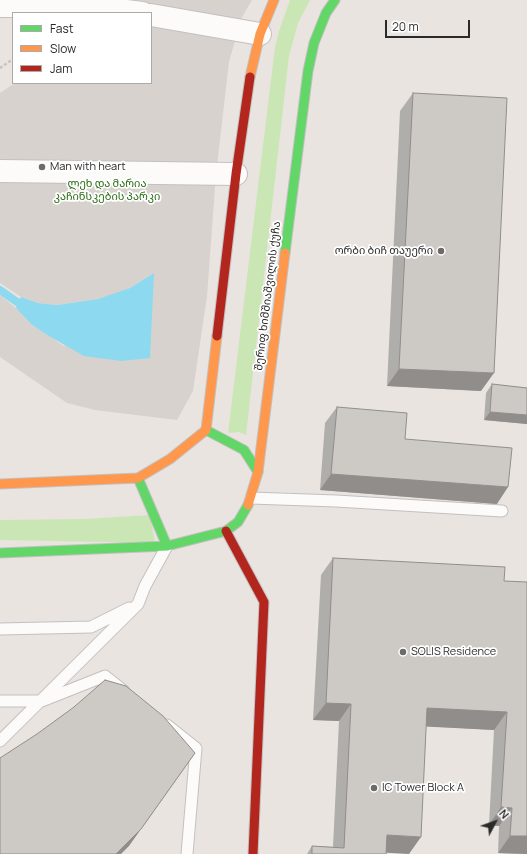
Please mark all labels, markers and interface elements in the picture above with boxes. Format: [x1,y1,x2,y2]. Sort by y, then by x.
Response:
legend [12,12,152,84]
scale bar [387,12,472,38]
text: 20 m [392,18,419,35]
text: Fast [50,20,74,37]
text: Slow [50,40,76,57]
text: Jam [50,60,72,77]
place label: Man with heart [50,160,126,174]
marker: Man with heart [37,162,47,172]
park label: ლეხ და მარია კაჩინსკების პარკი [54,177,160,203]
street label: შერიფ ხიმშიაშვილის ქუჩა [252,221,284,371]
place label: ორბი ბიჩ თაუერი [335,244,433,258]
marker: ორბი ბიჩ თაუერი [436,246,446,256]
place label: SOLIS Residence [411,645,496,659]
marker: SOLIS Residence [398,647,408,657]
place label: IC Tower Block A [382,781,464,795]
marker: IC Tower Block A [369,783,379,793]
north arrow [475,802,515,842]
text: N [496,806,513,822]

